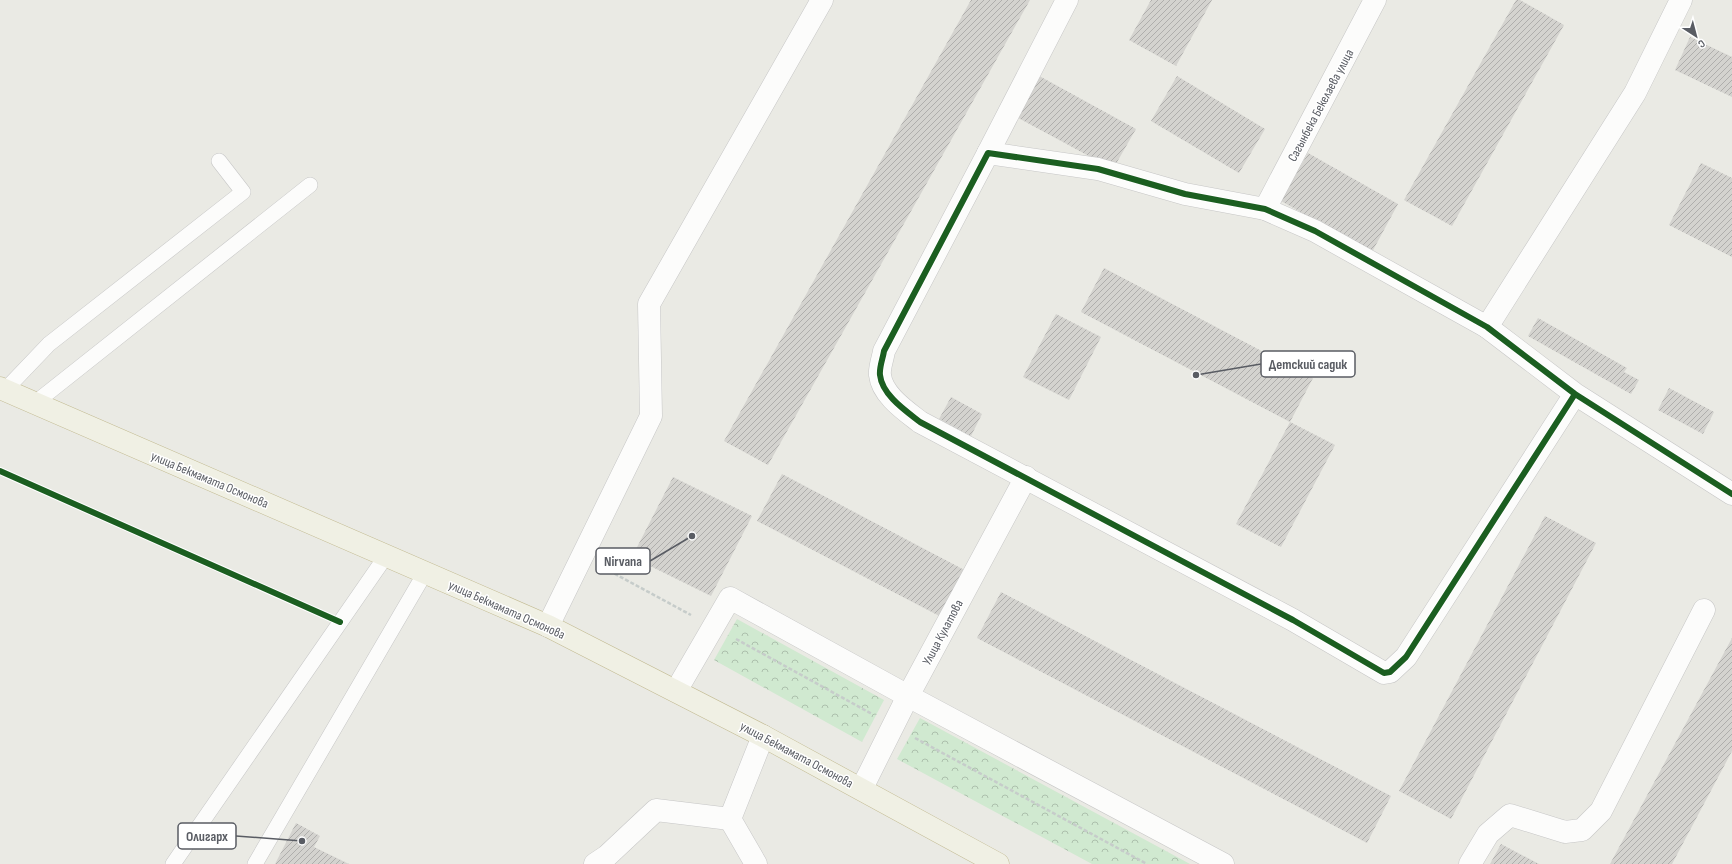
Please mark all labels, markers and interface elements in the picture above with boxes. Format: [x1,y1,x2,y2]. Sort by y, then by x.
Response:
north arrow [1676,16,1716,56]
text: С [1695,37,1708,51]
street label: Сагынбека Бекелаева улица [1284,47,1357,164]
callout: Детский садик [1261,351,1355,377]
text: Детский садик [1269,356,1347,373]
street label: улица Бекмамата Осмонова [148,448,271,512]
callout: Nirvana [596,548,650,574]
text: Nirvana [604,553,642,570]
street label: улица Бекмамата Осмонова [446,577,567,643]
street label: Улица Кулатова [919,597,967,668]
street label: улица Бекмамата Осмонова [737,718,856,792]
callout: Олигарх [178,823,236,849]
text: Олигарх [186,828,228,845]

